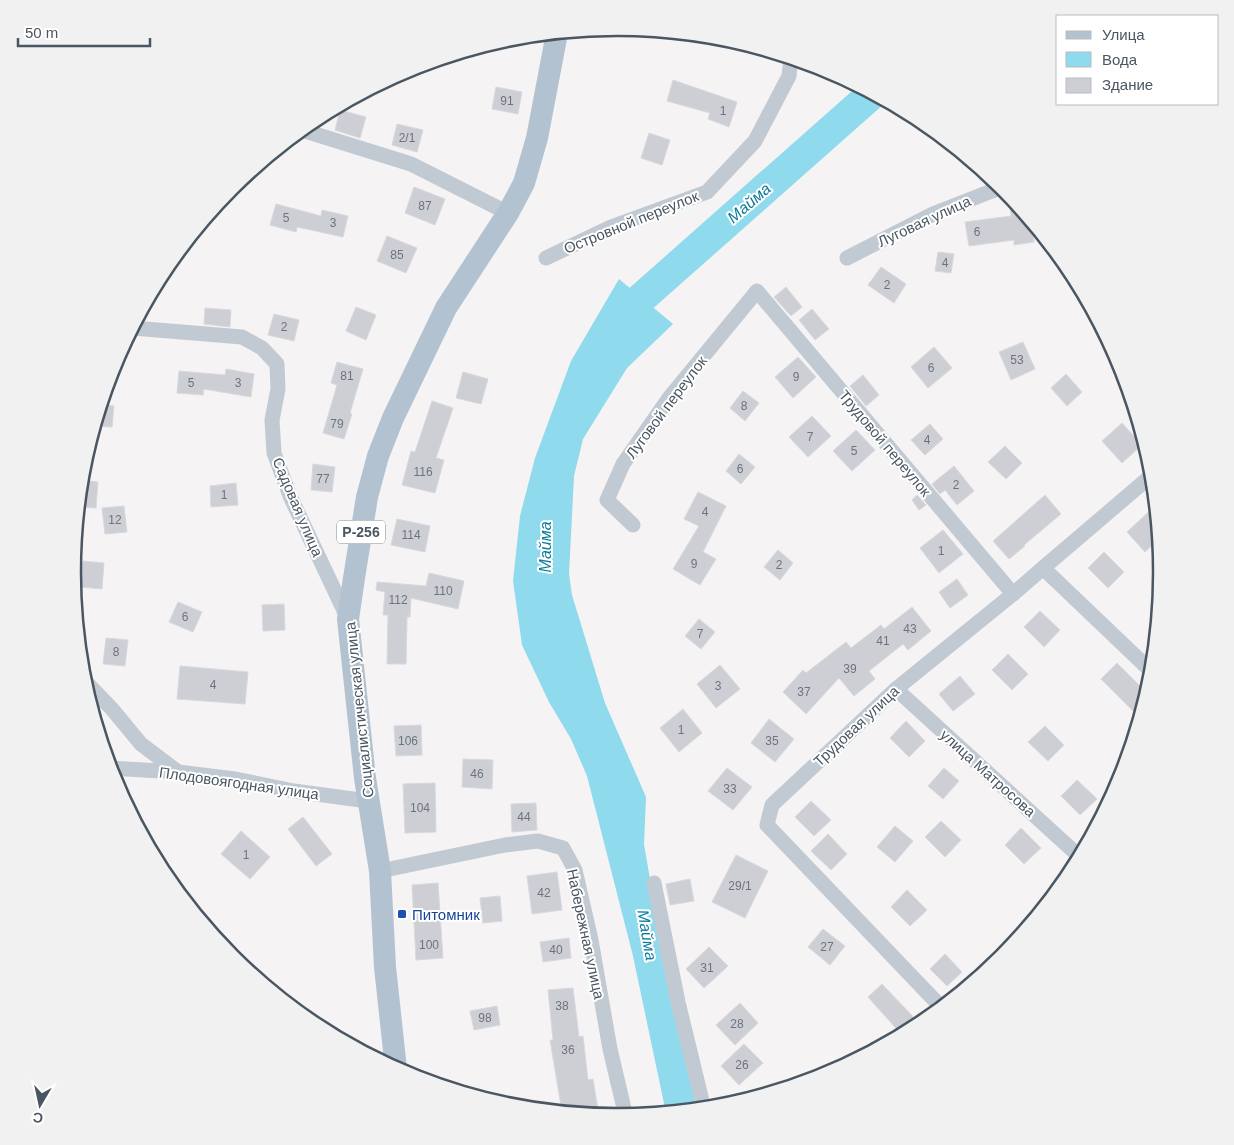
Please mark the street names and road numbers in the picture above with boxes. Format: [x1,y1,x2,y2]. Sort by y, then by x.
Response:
street label: Островной переулок [561,187,701,257]
street label: Луговая улица [875,192,974,250]
street label: Луговой переулок [622,352,710,461]
street label: Трудовой переулок [836,386,935,500]
street label: Садовая улица [269,455,327,560]
road number: Р-256 [337,520,385,544]
street label: Социалистическая улица [341,621,377,799]
street label: Трудовая улица [810,682,903,770]
street label: улица Матросова [937,726,1039,820]
street label: Плодовоягодная улица [158,763,321,803]
street label: Набережная улица [564,867,608,1001]

